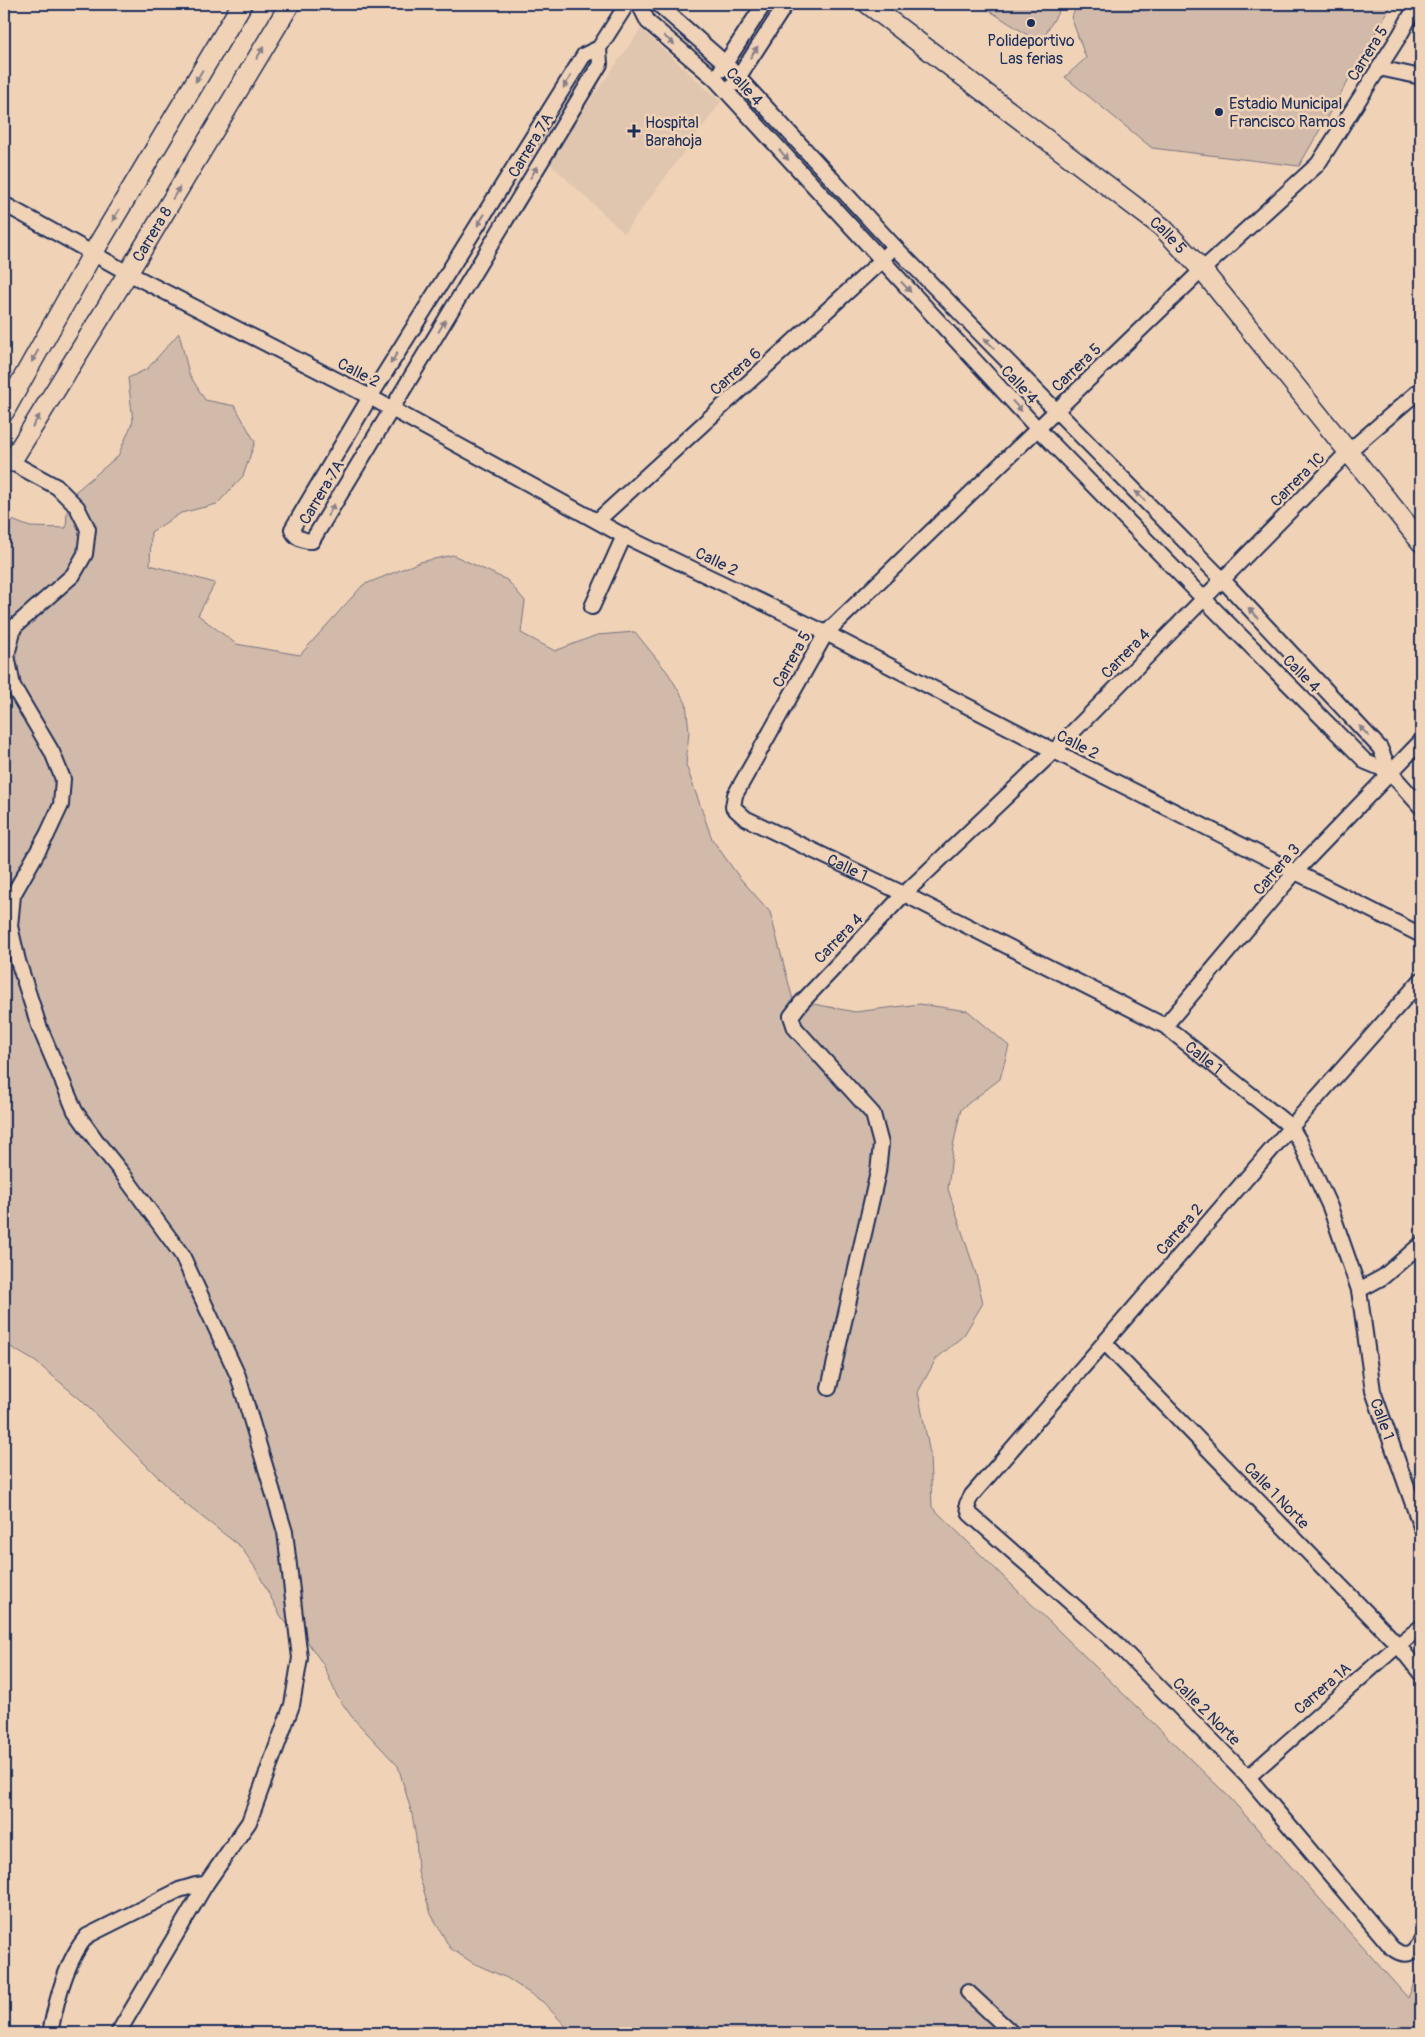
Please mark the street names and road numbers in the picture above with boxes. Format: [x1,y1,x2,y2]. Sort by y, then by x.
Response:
street label: Carrera 5 [1343,22,1393,85]
street label: Calle 4 [721,63,767,110]
street label: Carrera 7A [504,110,558,181]
street label: Carrera 8 [128,203,177,266]
street label: Calle 5 [1145,212,1191,258]
street label: Carrera 5 [1048,339,1106,396]
street label: Carrera 6 [706,343,765,400]
street label: Calle 2 [334,354,383,392]
street label: Calle 4 [996,361,1042,408]
street label: Carrera 1C [1266,448,1329,511]
street label: Carrera 7A [295,457,349,528]
street label: Calle 2 [692,543,741,581]
street label: Carrera 4 [1097,624,1155,683]
street label: Carrera 5 [768,628,816,691]
street label: Calle 4 [1278,651,1324,697]
street label: Calle 2 [1053,726,1102,764]
street label: Carrera 3 [1249,840,1305,900]
street label: Calle 1 [824,850,871,886]
street label: Carrera 4 [810,909,868,968]
street label: Calle 1 [1181,1037,1226,1079]
street label: Carrera 2 [1152,1200,1208,1260]
street label: Calle 1 [1365,1396,1398,1443]
street label: Calle 1 Norte [1239,1458,1313,1533]
street label: Carrera 1A [1290,1658,1355,1719]
street label: Calle 2 Norte [1168,1673,1245,1750]

